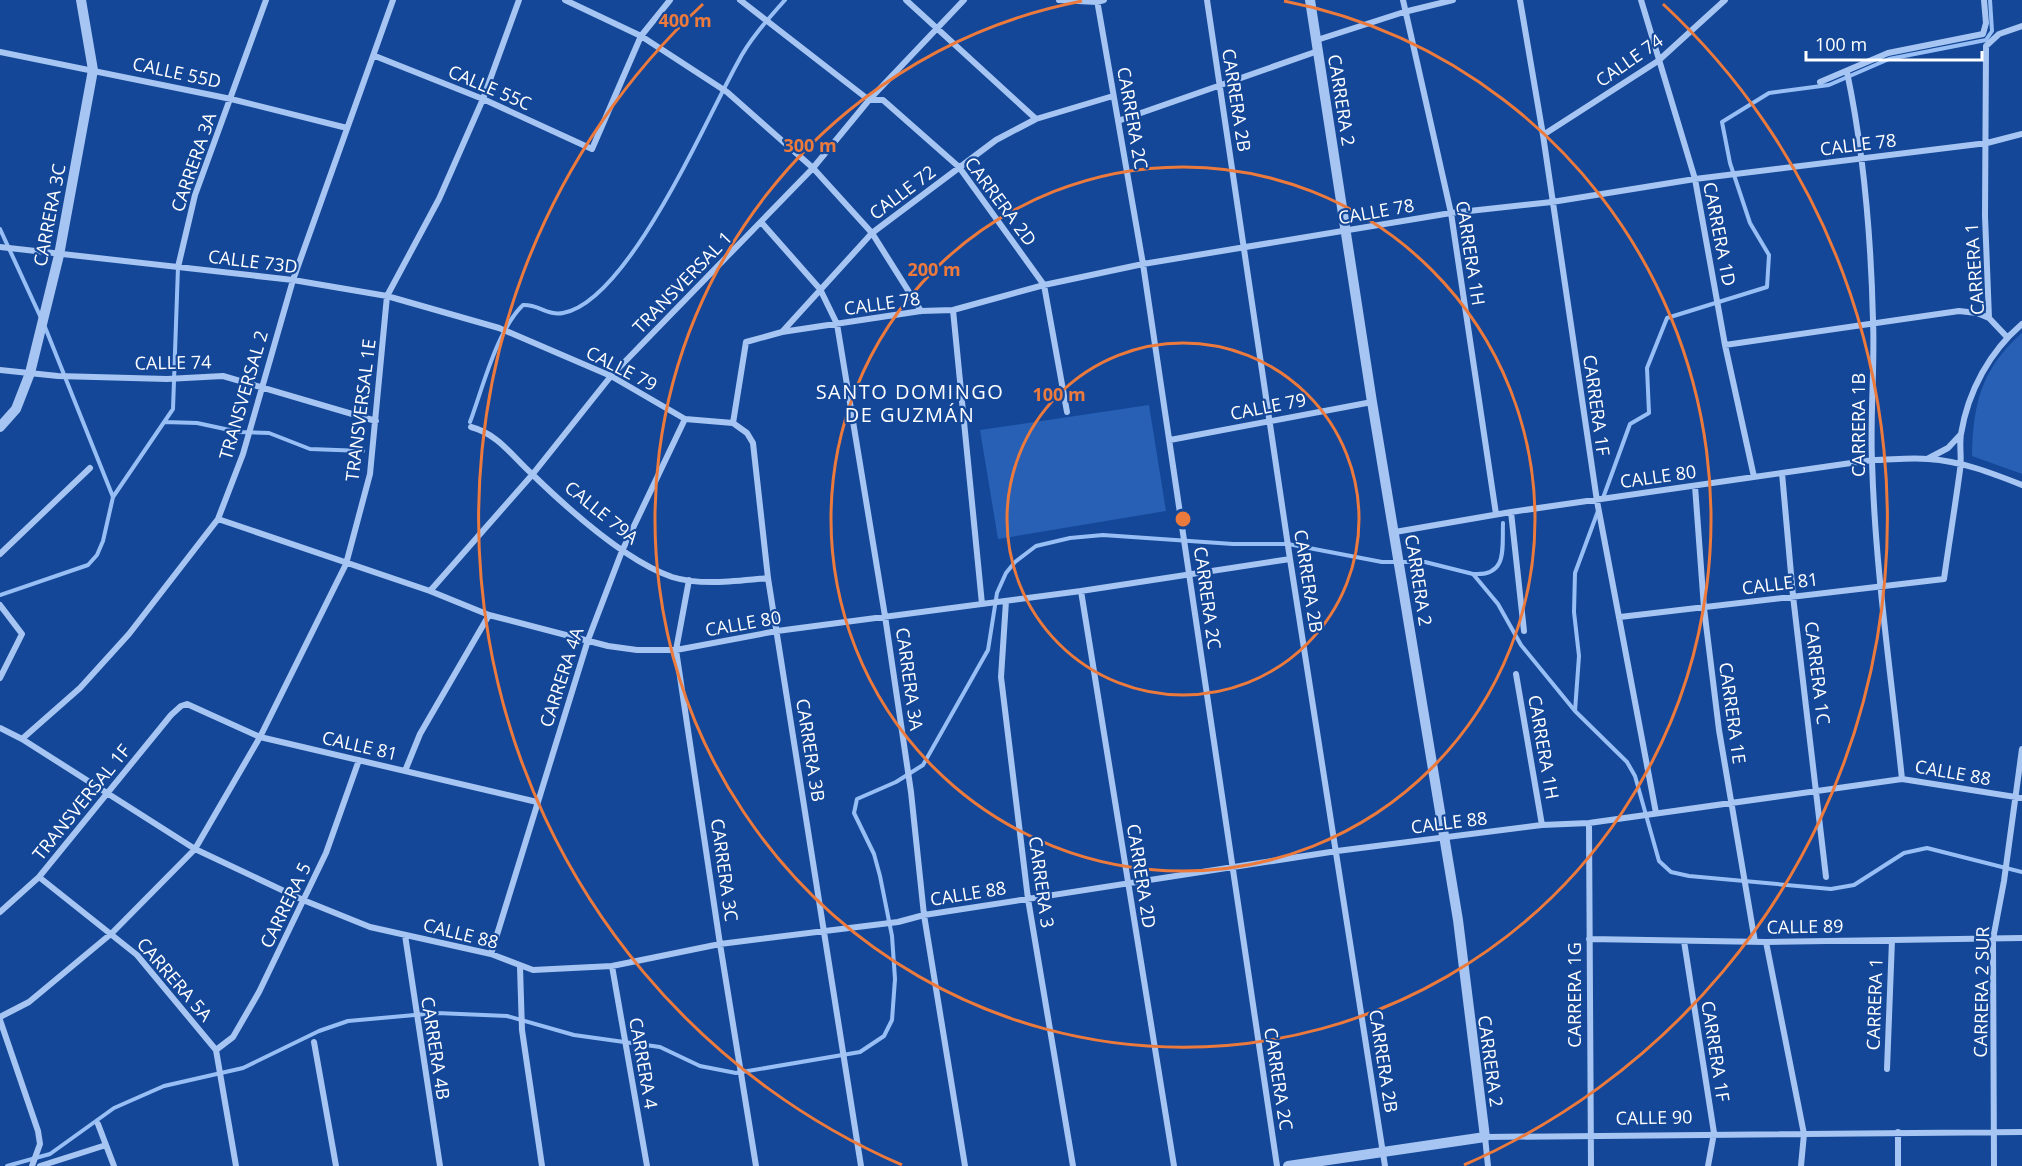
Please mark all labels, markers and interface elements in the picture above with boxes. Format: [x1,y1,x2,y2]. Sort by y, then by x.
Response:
text: 400 m [658,8,712,32]
scale bar [1806,24,1982,62]
street label: CALLE 74 [1591,28,1667,92]
text: 100 m [1815,32,1867,56]
street label: CARRERA 2B [1217,47,1257,153]
street label: CALLE 55D [131,51,223,93]
street label: CARRERA 2 [1323,52,1361,148]
street label: CALLE 55C [445,59,535,115]
street label: CARRERA 2C [1112,65,1154,171]
street label: CARRERA 3A [165,108,221,215]
street label: CALLE 78 [1818,127,1898,161]
text: 300 m [783,133,837,157]
street label: CARRERA 2D [960,152,1042,250]
street label: CALLE 72 [864,159,940,225]
street label: CARRERA 3C [27,162,71,268]
street label: CARRERA 1D [1698,180,1742,288]
street label: CALLE 78 [1336,193,1416,229]
street label: CARRERA 1H [1451,199,1491,307]
street label: CARRERA 1 [1959,222,1989,316]
street label: TRANSVERSAL 1 [627,226,737,338]
street label: CALLE 73D [207,244,299,278]
text: 200 m [907,257,961,281]
street label: CALLE 78 [842,286,922,320]
street label: TRANSVERSAL 2 [213,328,273,462]
street label: TRANSVERSAL 1E [339,337,381,483]
street label: CALLE 79 [582,340,662,396]
street label: CALLE 74 [134,349,212,375]
street label: CARRERA 1F [1578,353,1616,457]
street label: CARRERA 1B [1846,373,1870,477]
district label: SANTO DOMINGO DE GUZMÁN [816,378,1004,428]
text: 100 m [1032,382,1086,406]
street label: CALLE 79 [1228,387,1308,425]
street label: CALLE 80 [1618,459,1698,493]
street label: CALLE 79A [560,475,644,549]
centre of rings [1173,509,1193,529]
street label: CARRERA 2B [1289,528,1329,634]
street label: CARRERA 2 [1400,532,1438,628]
street label: CARRERA 2C [1189,545,1227,651]
street label: CALLE 81 [1740,566,1820,600]
street label: CALLE 80 [703,605,783,641]
street label: CARRERA 1C [1800,620,1836,726]
street label: CARRERA 4A [534,623,589,730]
street label: CARRERA 3A [891,626,929,733]
street label: CARRERA 1E [1714,661,1752,765]
street label: CARRERA 1H [1523,693,1565,801]
street label: CARRERA 3B [791,697,831,803]
street label: CALLE 81 [320,725,400,765]
street label: TRANSVERSAL 1F [27,739,135,865]
street label: CALLE 88 [1913,754,1993,790]
street label: CALLE 88 [1409,805,1489,839]
street label: CARRERA 3C [706,817,744,923]
street label: CARRERA 2D [1122,822,1162,930]
street label: CARRERA 3 [1024,835,1060,929]
street label: CARRERA 5 [254,858,316,952]
street label: CALLE 88 [928,875,1008,911]
street label: CALLE 88 [421,912,501,954]
street label: CALLE 89 [1766,913,1844,939]
street label: CARRERA 2 SUR [1968,926,1994,1058]
street label: CARRERA 5A [132,932,219,1027]
street label: CARRERA 1G [1562,942,1586,1048]
street label: CARRERA 1 [1860,957,1888,1051]
street label: CARRERA 4B [416,995,456,1101]
street label: CARRERA 1F [1696,999,1736,1103]
street label: CARRERA 2B [1364,1008,1404,1114]
street label: CARRERA 2 [1473,1014,1509,1108]
street label: CARRERA 4 [624,1015,664,1111]
street label: CARRERA 2C [1259,1026,1299,1132]
street label: CALLE 90 [1615,1104,1693,1130]

